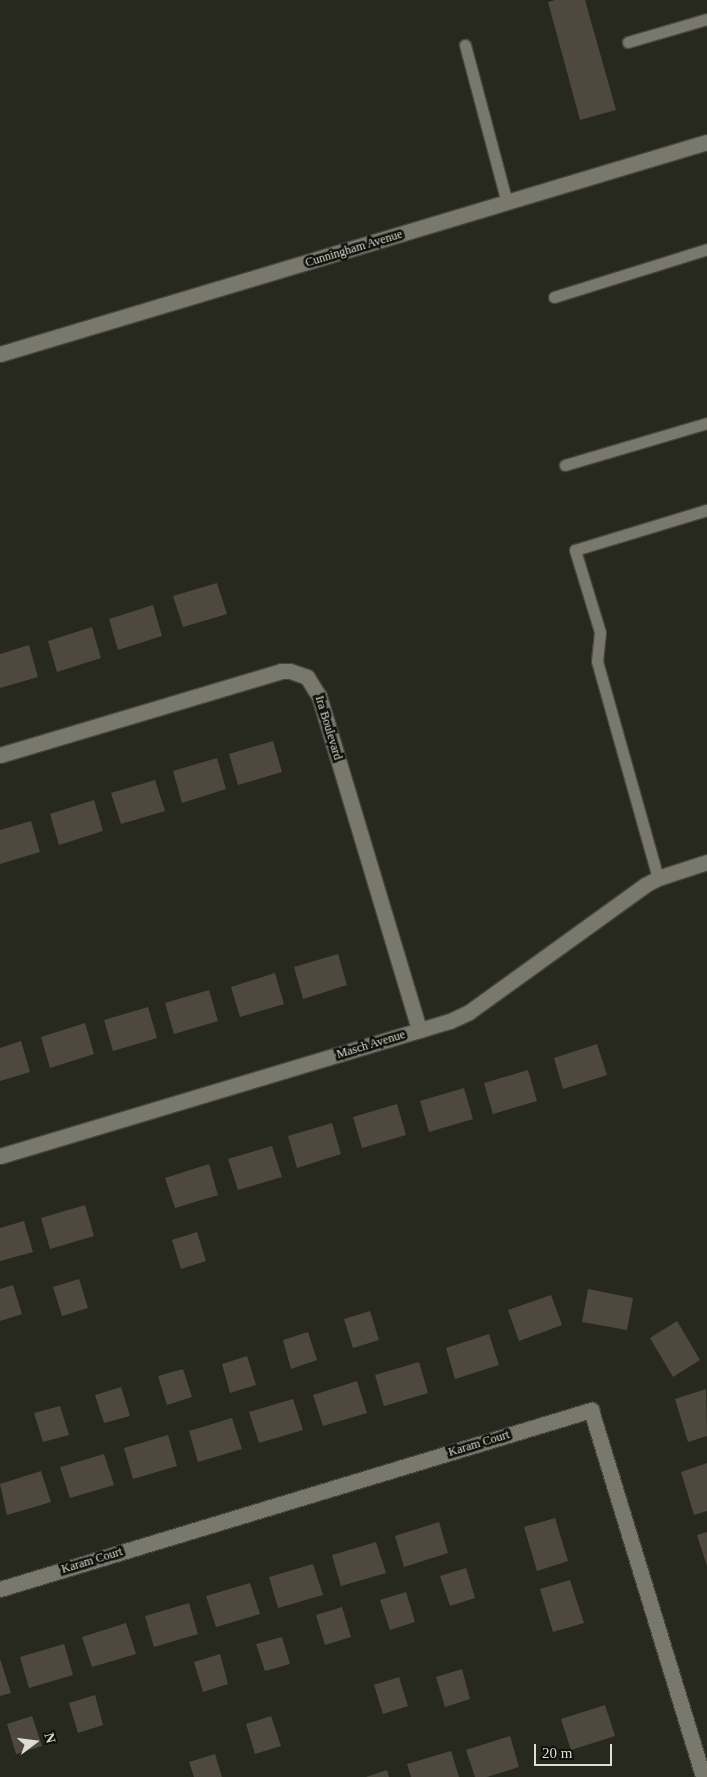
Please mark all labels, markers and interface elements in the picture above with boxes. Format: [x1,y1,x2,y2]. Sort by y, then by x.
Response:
street label: Cunningham Avenue [303,227,405,271]
street label: Ira Boulevard [311,694,345,762]
street label: Masch Avenue [335,1028,407,1062]
street label: Karam Court [447,1428,511,1460]
street label: Karam Court [60,1545,124,1577]
north arrow [10,1717,60,1767]
text: N [41,1731,59,1745]
scale bar [537,1734,614,1766]
text: 20 m [542,1745,572,1761]

